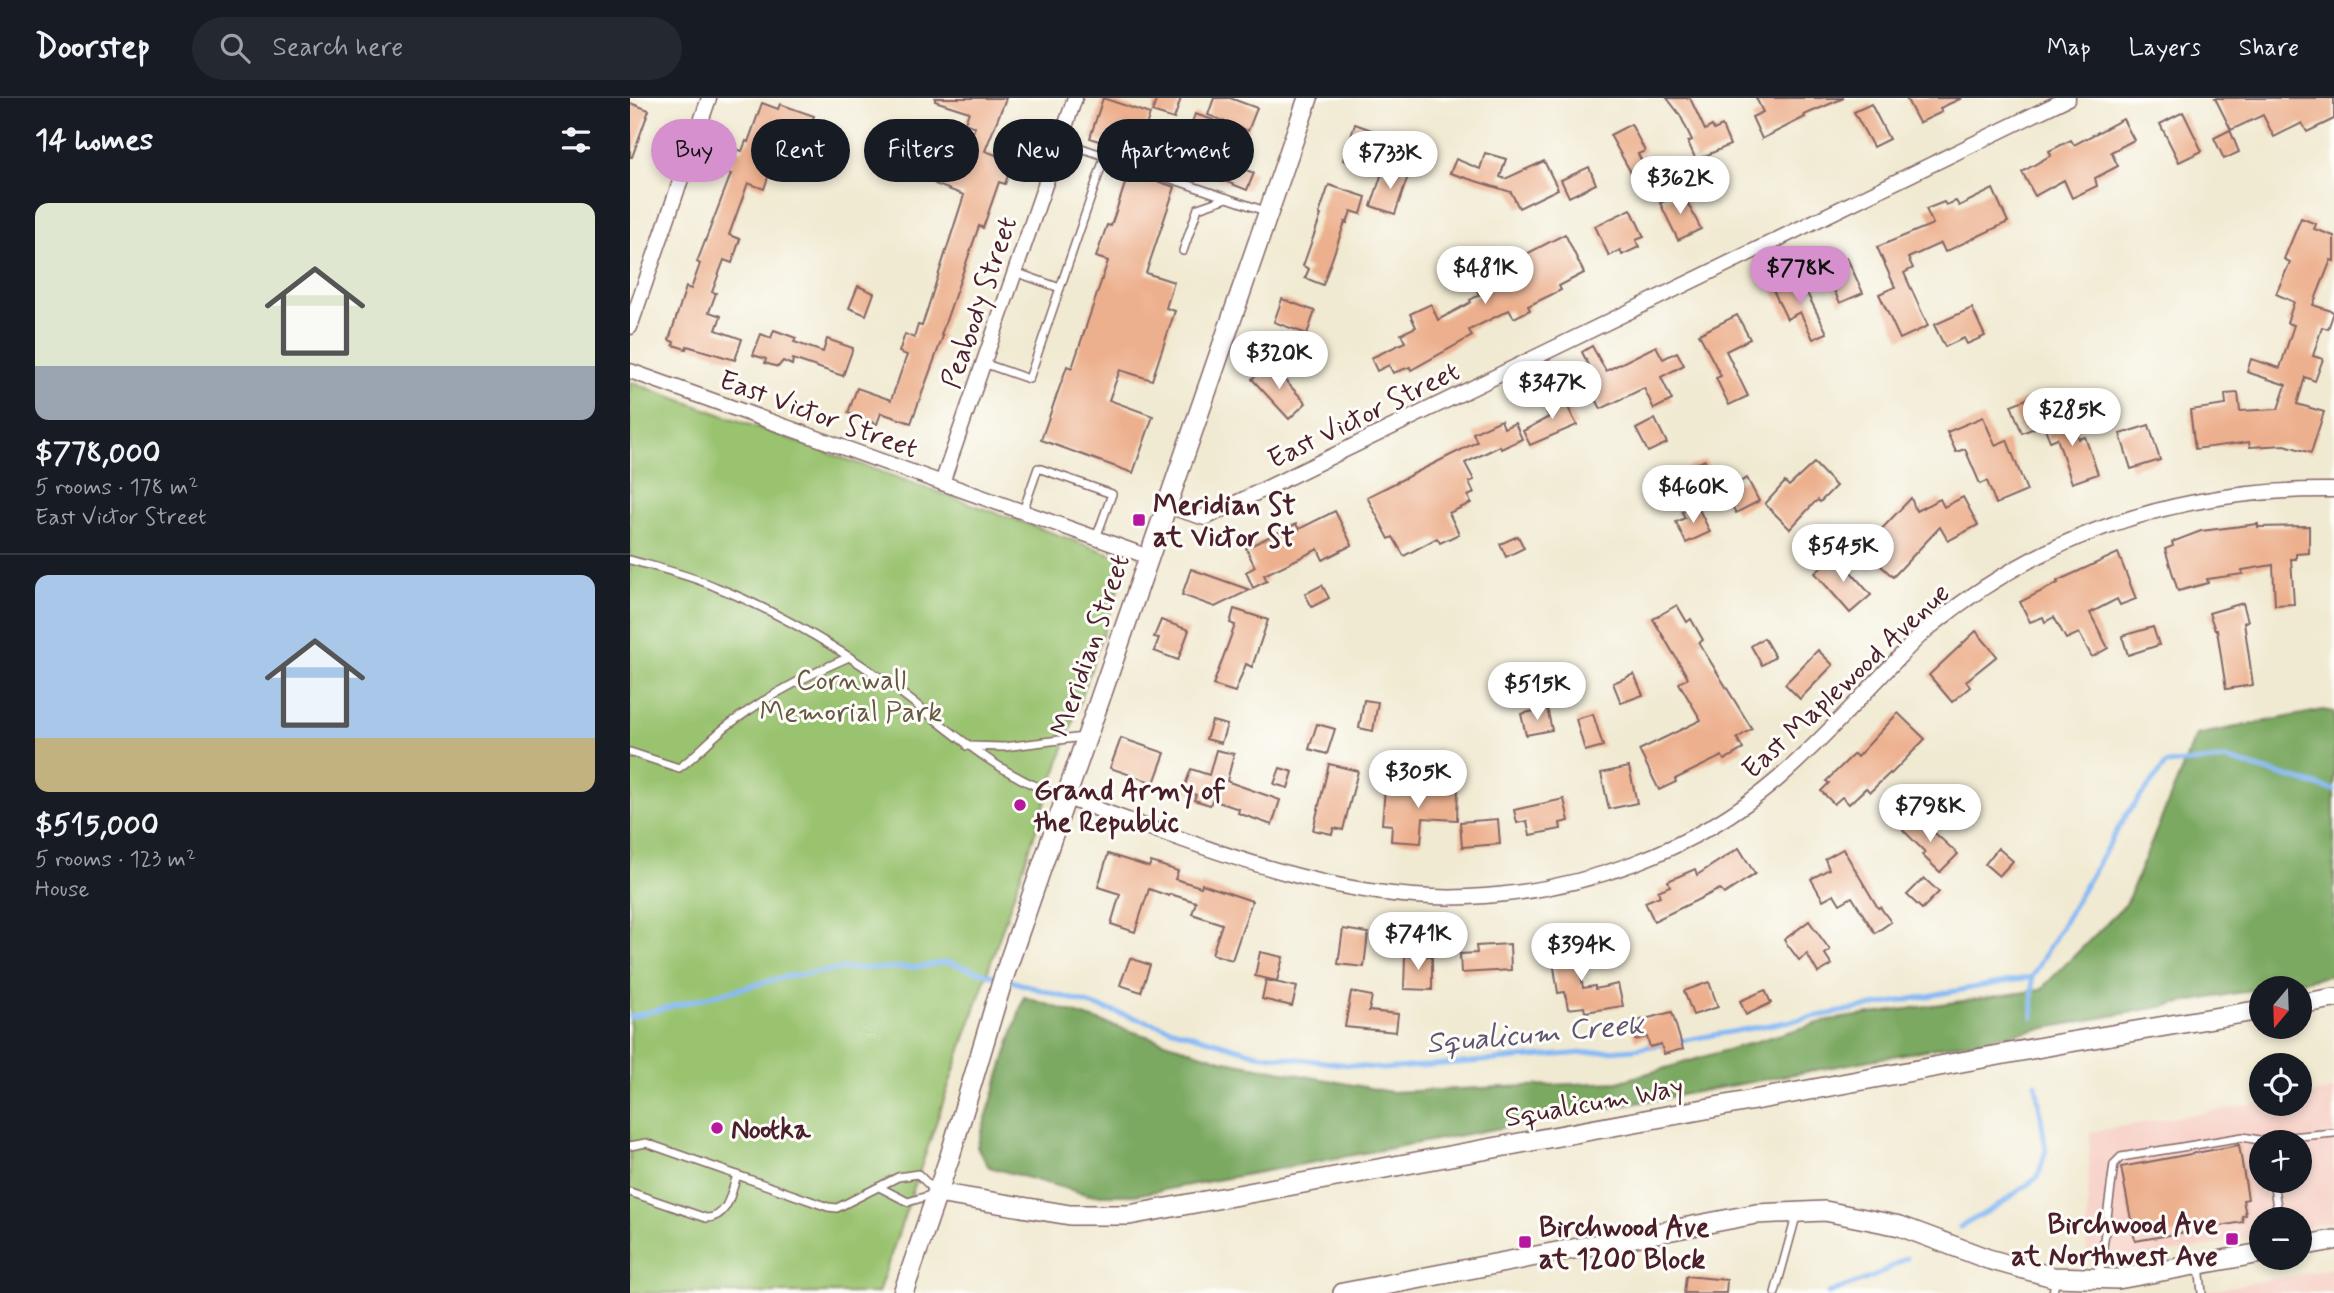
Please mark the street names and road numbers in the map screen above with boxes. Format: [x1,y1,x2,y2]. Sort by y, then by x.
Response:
street label: Peabody Street [934,212,1027,394]
street label: East Victor Street [1262,354,1466,479]
street label: East Victor Street [714,362,923,468]
street label: Meridian Street [1043,550,1140,742]
street label: East Maplewood Avenue [1735,576,1959,788]
street label: Squalicum Way [1502,1070,1687,1137]

